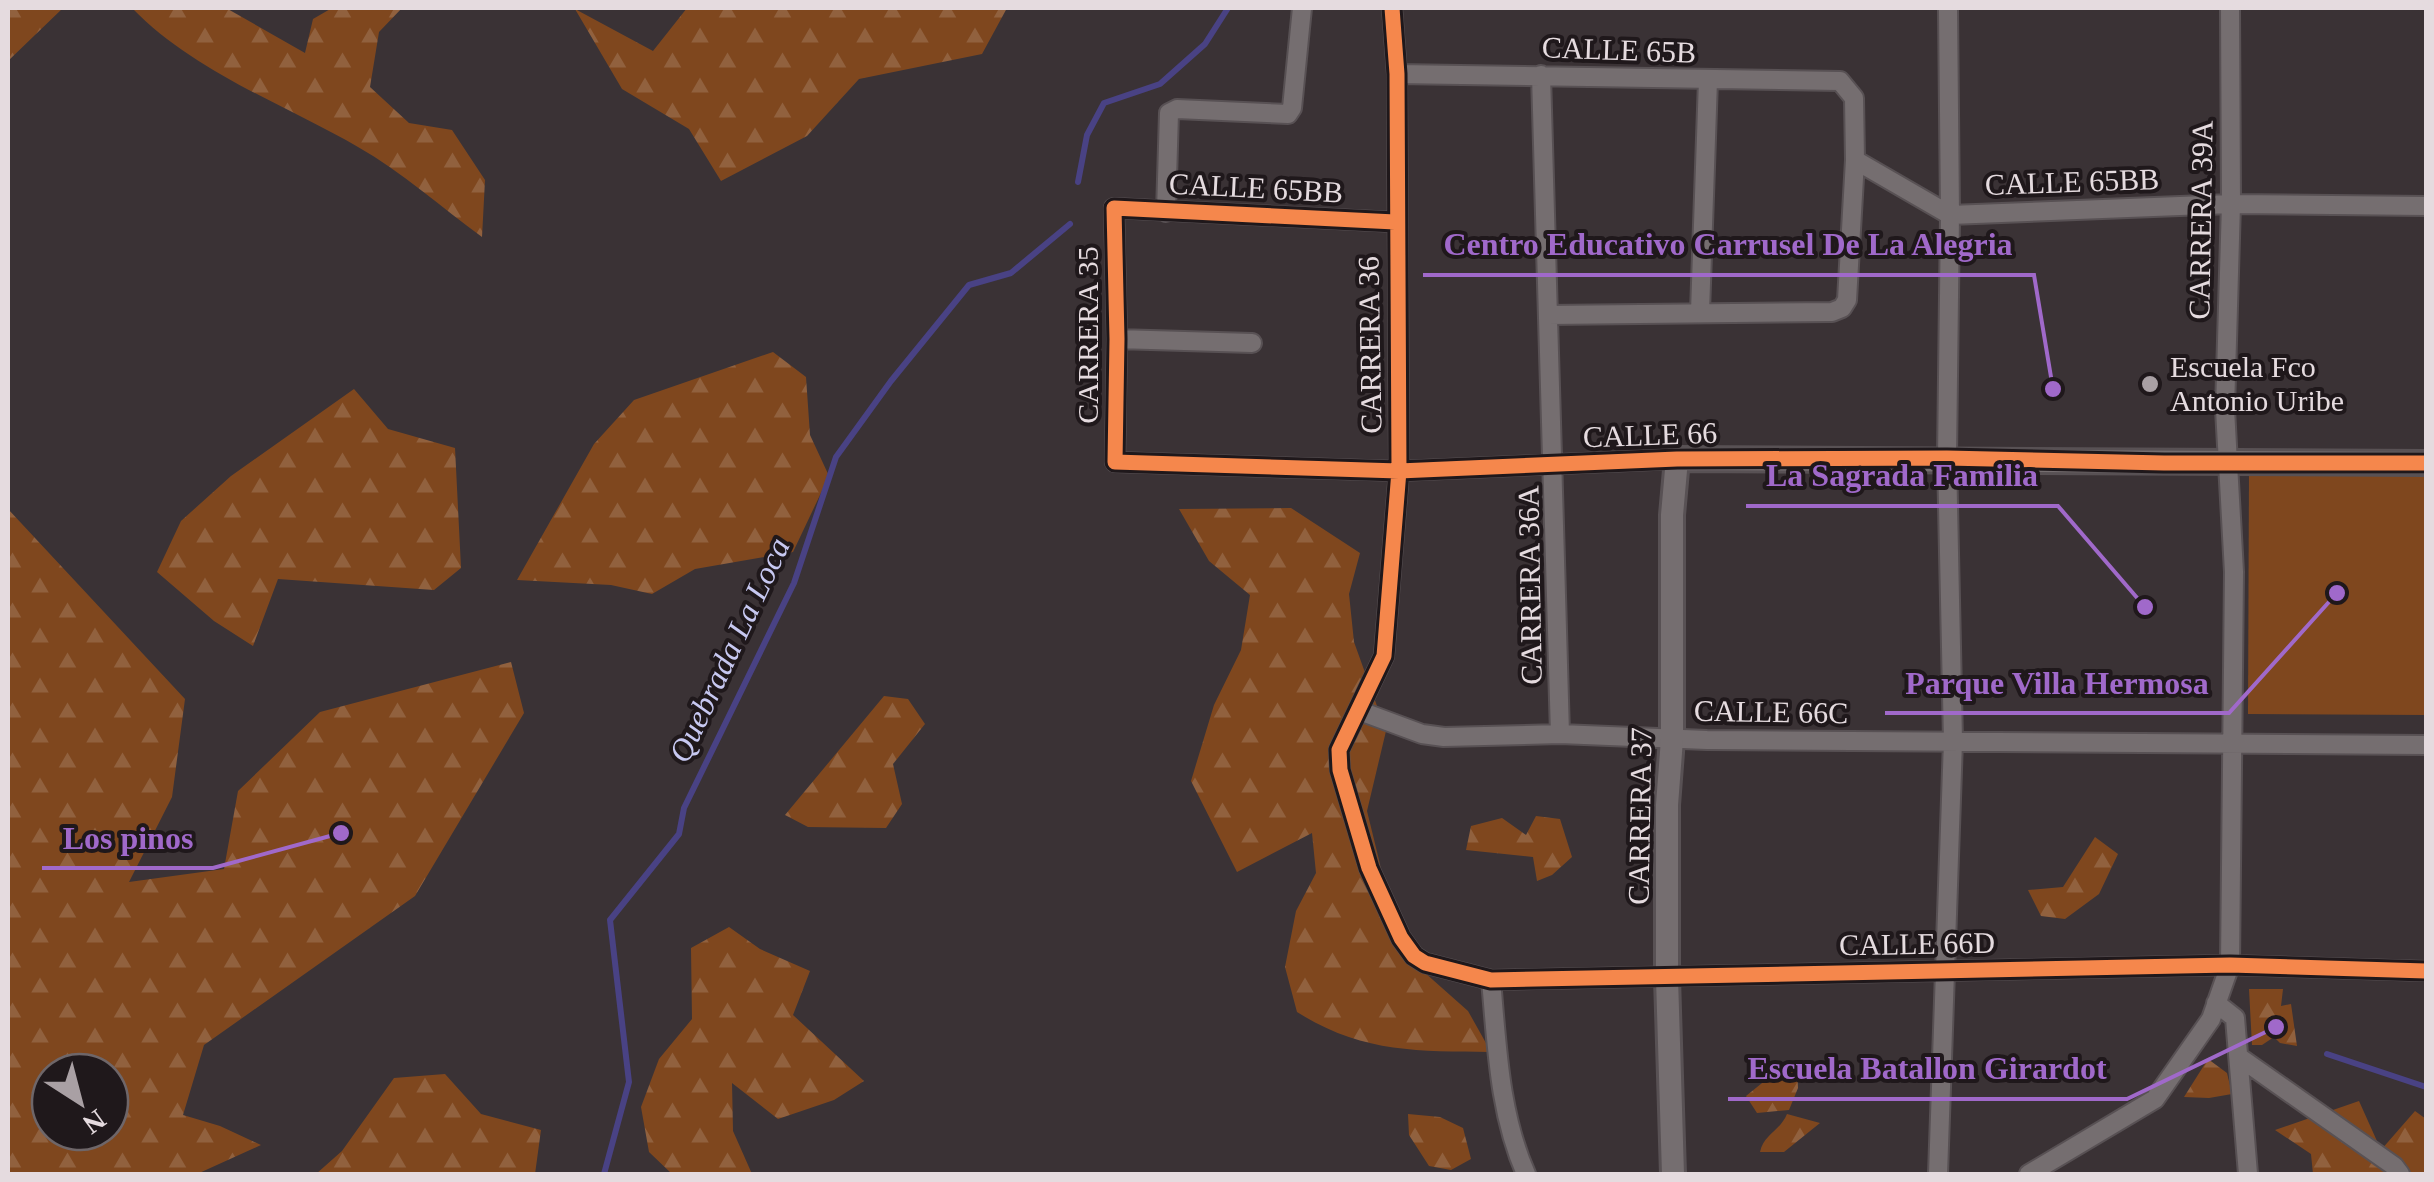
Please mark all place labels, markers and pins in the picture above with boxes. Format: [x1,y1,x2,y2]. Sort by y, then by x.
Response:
callout: Centro Educativo Carrusel De La Alegria [1423,213,2034,275]
place label: Escuela Fco Antonio Uribe [2170,350,2344,417]
marker: Escuela Fco Antonio Uribe [2139,373,2161,395]
callout: La Sagrada Familia [1746,444,2058,506]
callout: Parque Villa Hermosa [1885,651,2229,713]
callout: Los pinos [42,806,213,868]
callout: Escuela Batallon Girardot [1728,1037,2127,1099]

